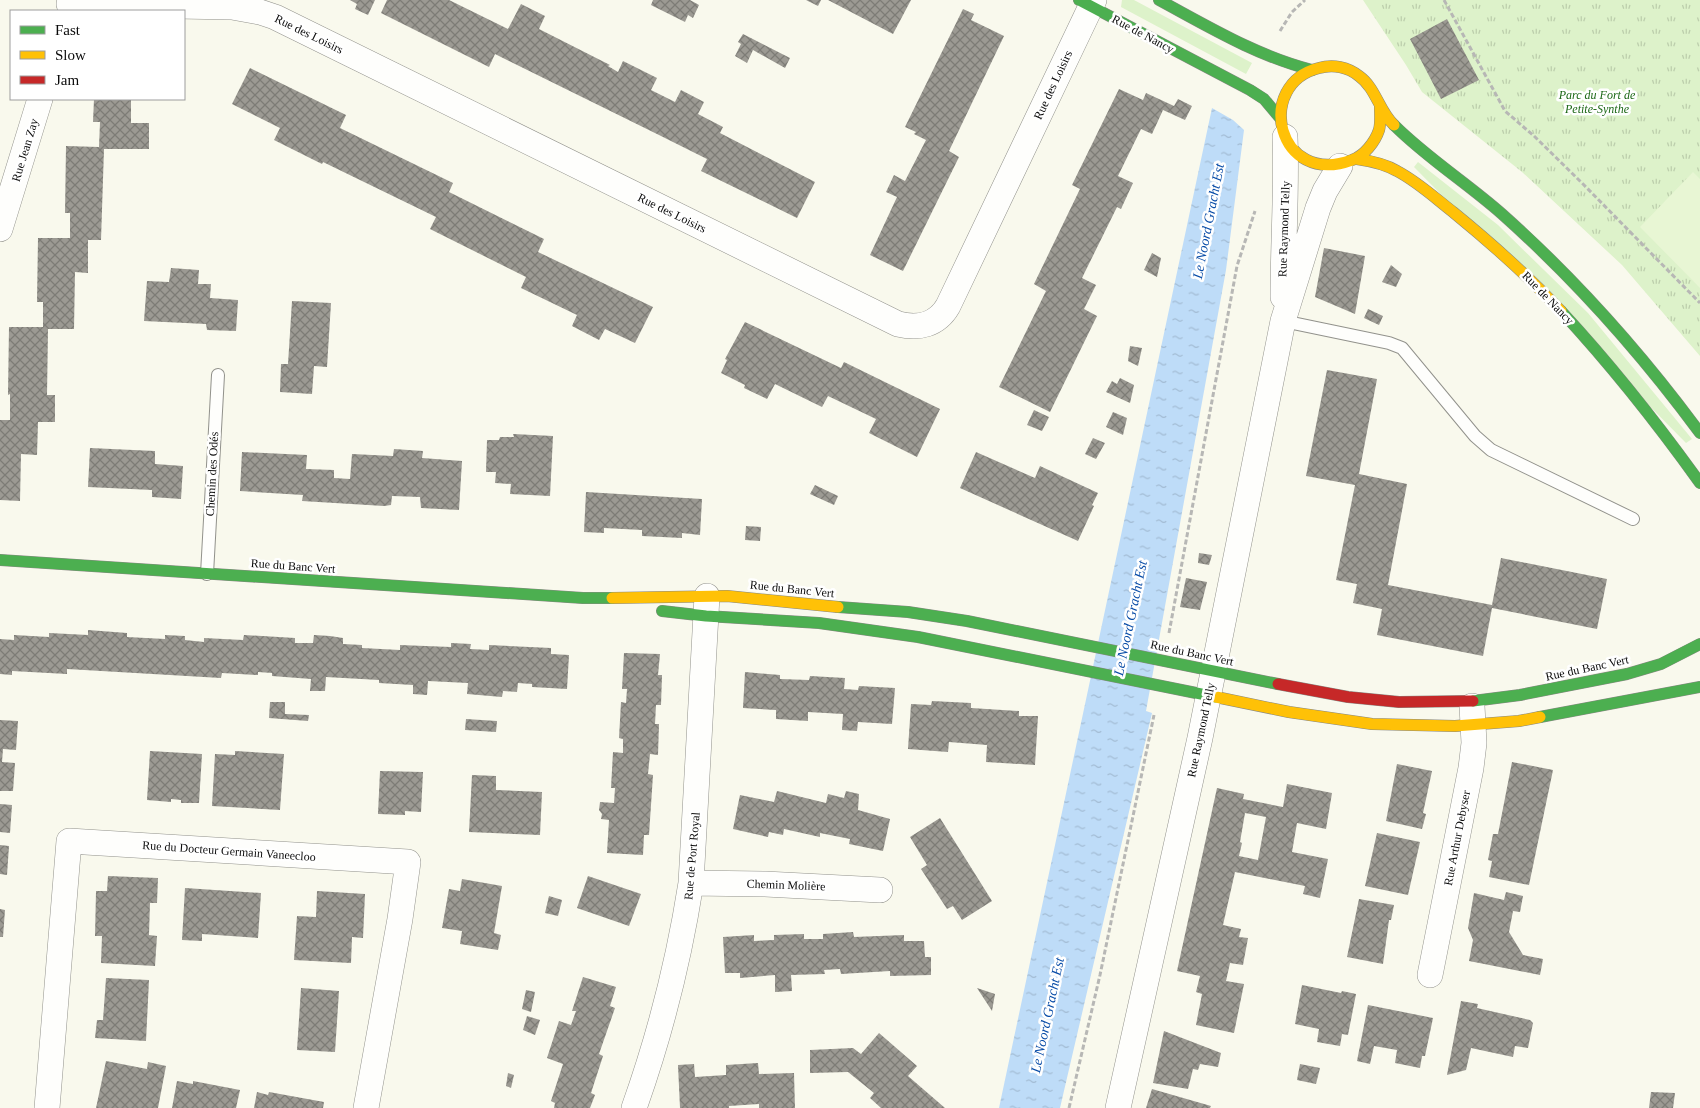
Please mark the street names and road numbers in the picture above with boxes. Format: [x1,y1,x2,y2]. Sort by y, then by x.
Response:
street label: Rue des Loisirs [272,11,346,57]
street label: Rue de Nancy [1110,12,1176,56]
street label: Rue des Loisirs [1031,48,1075,122]
street label: Rue Jean Zay [9,117,41,183]
street label: Rue Raymond Telly [1275,181,1293,277]
street label: Rue des Loisirs [635,190,709,236]
street label: Rue de Nancy [1519,269,1577,327]
street label: Chemin des Odés [203,431,221,517]
street label: Rue du Banc Vert [250,556,336,576]
street label: Rue du Banc Vert [749,578,836,600]
street label: Rue du Banc Vert [1149,637,1236,669]
street label: Rue du Banc Vert [1544,652,1631,684]
street label: Rue Raymond Telly [1184,681,1218,779]
street label: Rue Arthur Debyser [1441,789,1473,887]
street label: Rue de Port Royal [681,811,703,901]
street label: Rue du Docteur Germain Vaneecloo [142,838,316,864]
street label: Chemin Molière [746,877,826,893]

